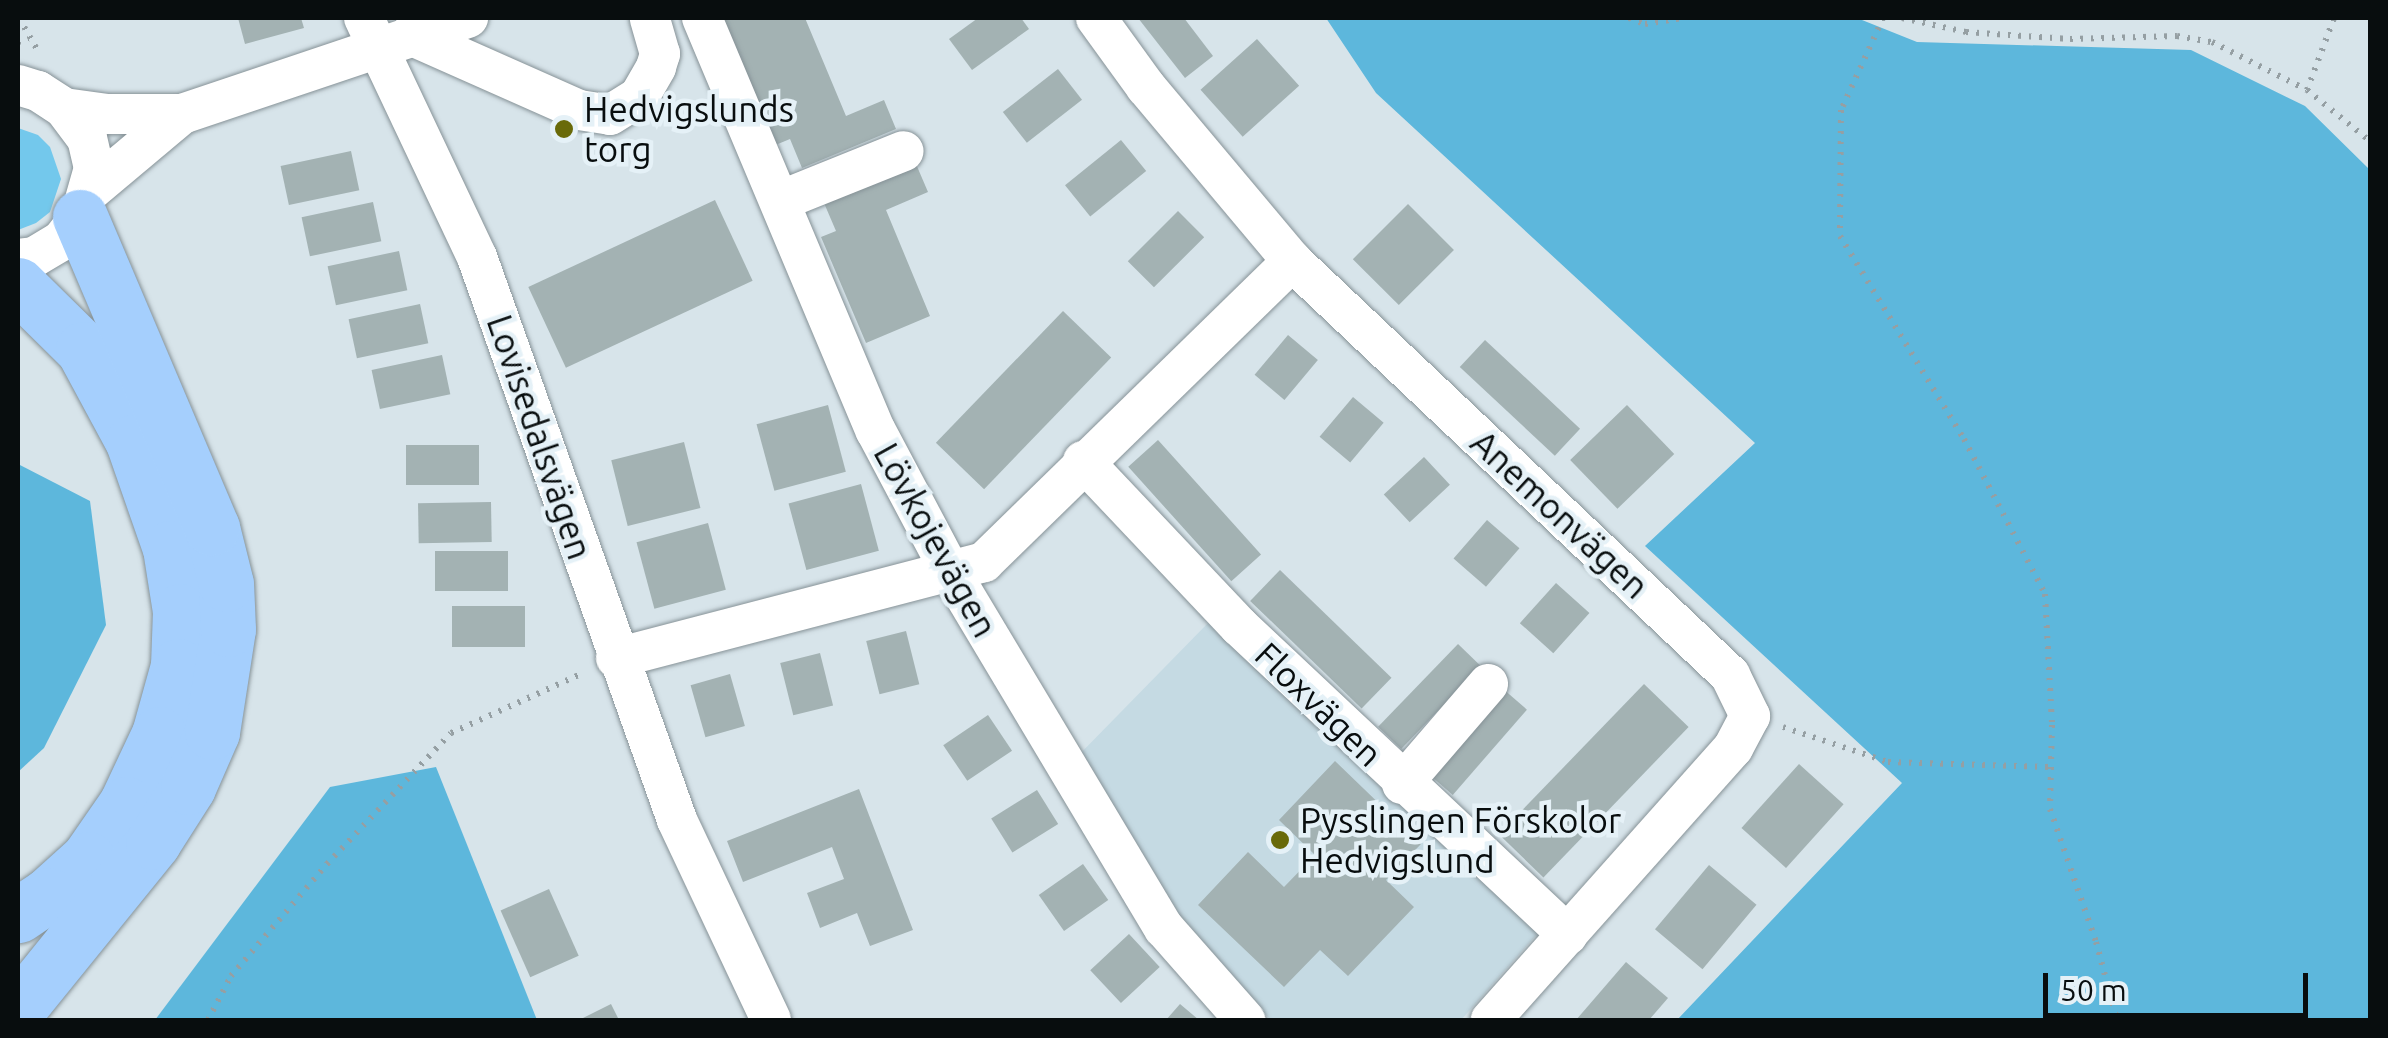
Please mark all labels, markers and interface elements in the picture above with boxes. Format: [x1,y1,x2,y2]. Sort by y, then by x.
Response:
place label: Hedvigslunds torg [584,88,794,170]
marker: Hedvigslunds torg [553,118,575,140]
street label: Lovisedalsvägen [479,309,601,565]
street label: Anemonvägen [1463,421,1657,607]
street label: Lövkojevägen [866,436,1006,644]
street label: Floxvägen [1247,633,1391,775]
place label: Pysslingen Förskolor Hedvigslund [1300,799,1621,881]
marker: Pysslingen Förskolor Hedvigslund [1269,829,1291,851]
scale bar [2048,953,2313,1015]
text: 50 m [2060,973,2127,1007]

